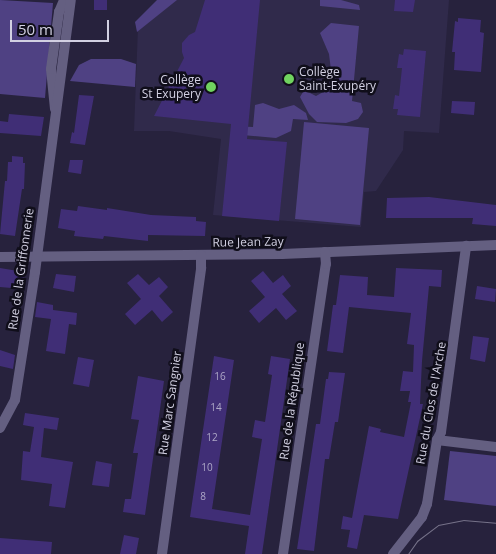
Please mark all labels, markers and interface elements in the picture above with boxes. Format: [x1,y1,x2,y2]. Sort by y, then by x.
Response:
scale bar [12,10,111,42]
text: 50 m [18,19,53,39]
place label: Collège Saint-Exupéry [299,65,376,93]
place label: Collège St Exupery [142,73,201,101]
marker: Collège Saint-Exupéry [283,73,295,85]
marker: Collège St Exupery [205,81,217,93]
street label: Rue de la Griffonnerie [5,207,37,331]
street label: Rue Jean Zay [212,234,284,250]
street label: Rue de la République [277,341,307,461]
street label: Rue du Clos de l'Arche [413,341,449,465]
street label: Rue Marc Sangnier [156,350,184,456]
house number: 16 [214,371,226,383]
house number: 14 [210,402,222,414]
house number: 12 [206,432,218,444]
house number: 10 [201,462,213,474]
house number: 8 [200,491,206,503]

